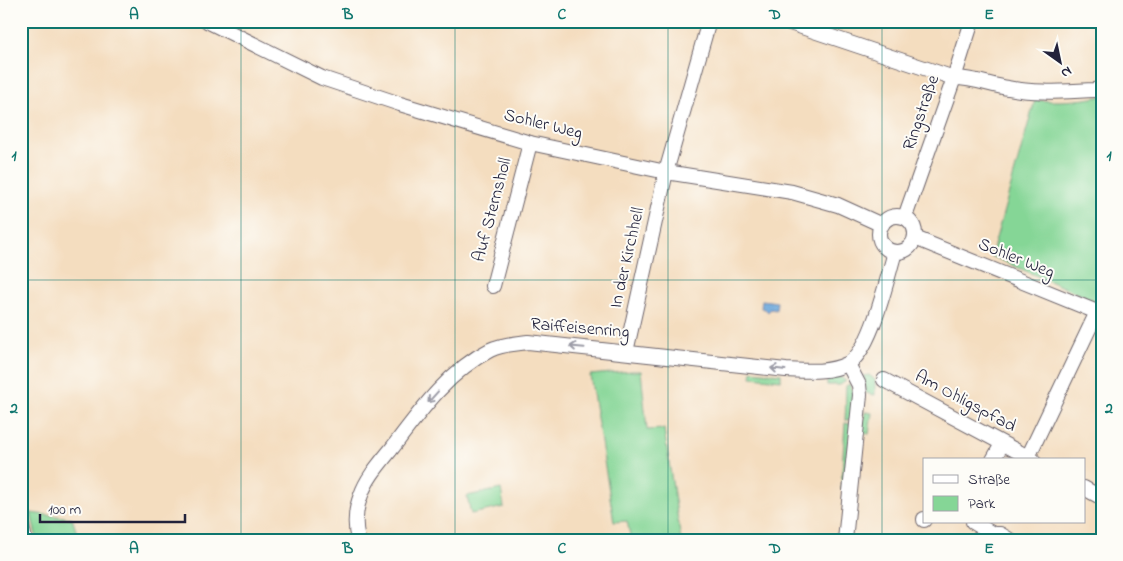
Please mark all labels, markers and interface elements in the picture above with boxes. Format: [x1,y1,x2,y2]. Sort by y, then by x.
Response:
text: A [129,3,139,27]
text: B [342,3,354,27]
text: C [558,3,567,27]
text: D [768,3,781,27]
text: E [984,3,994,27]
north arrow [1036,38,1086,88]
text: N [1057,60,1076,83]
street label: Ringstraße [897,71,948,155]
street label: Sohler Weg [501,103,585,148]
text: 1 [11,144,17,168]
text: 1 [1106,144,1112,168]
street label: Auf Sternsholl [467,155,519,265]
street label: In der Kirchhell [604,205,652,311]
street label: Sohler Weg [974,232,1058,287]
street label: Raiffeisenring [529,312,630,347]
one-way arrow [569,342,585,352]
one-way arrow [770,364,786,374]
street label: Am Ohligspfad [909,364,1020,441]
one-way arrow [428,391,439,404]
text: 2 [9,397,18,421]
text: 2 [1104,397,1113,421]
legend [923,458,1086,524]
text: Straße [968,469,1010,491]
scale bar [40,491,185,523]
text: Park [968,493,996,515]
text: 100 m [48,499,81,521]
text: A [129,537,139,561]
text: B [342,537,354,561]
text: C [558,537,567,561]
text: D [768,537,781,561]
text: E [984,537,994,561]

